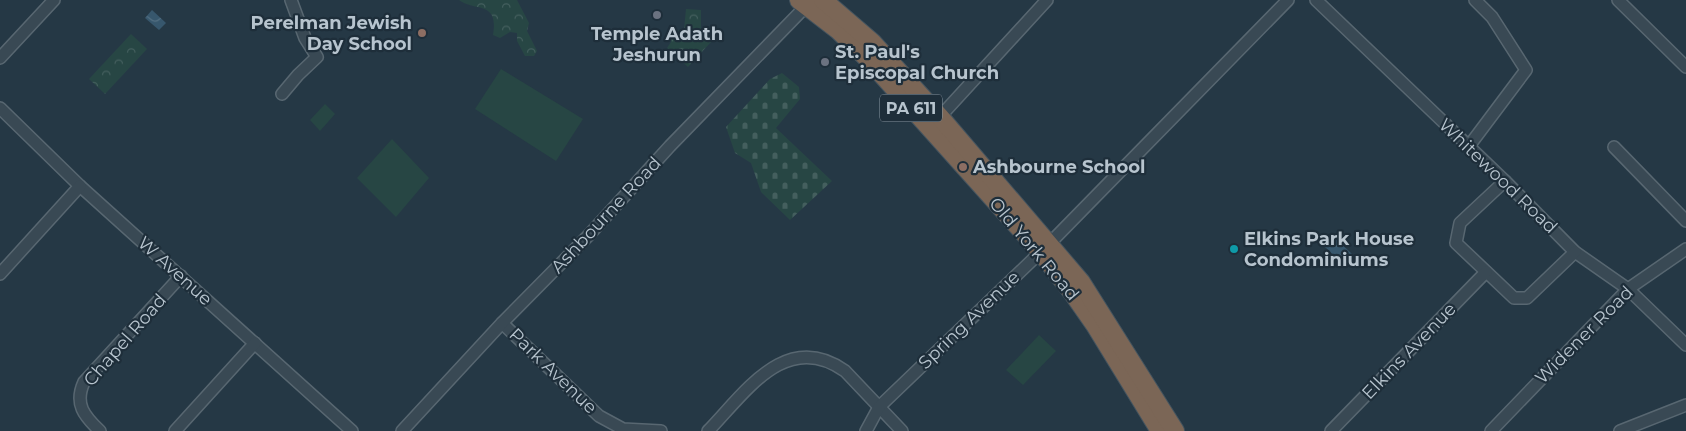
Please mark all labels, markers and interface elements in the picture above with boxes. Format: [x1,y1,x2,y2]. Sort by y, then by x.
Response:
marker: Temple Adath Jeshurun [651,9,663,21]
place label: Perelman Jewish Day School [251,12,412,55]
place label: Temple Adath Jeshurun [591,23,723,66]
marker: Perelman Jewish Day School [416,27,428,39]
place label: St. Paul's Episcopal Church [835,41,999,84]
marker: St. Paul's Episcopal Church [819,56,831,68]
road number: PA 611 [880,95,942,122]
street label: Whitewood Road [1434,114,1562,238]
street label: Ashbourne Road [546,152,666,278]
place label: Ashbourne School [972,156,1146,178]
marker: Ashbourne School [957,161,969,173]
street label: Old York Road [984,193,1084,305]
place label: Elkins Park House Condominiums [1244,228,1414,271]
street label: W Avenue [133,232,217,310]
marker: Elkins Park House Condominiums [1228,243,1240,255]
street label: Spring Avenue [914,266,1024,374]
street label: Widener Road [1530,281,1638,389]
street label: Chapel Road [79,289,171,391]
street label: Elkins Avenue [1357,298,1461,404]
street label: Park Avenue [504,324,602,419]

